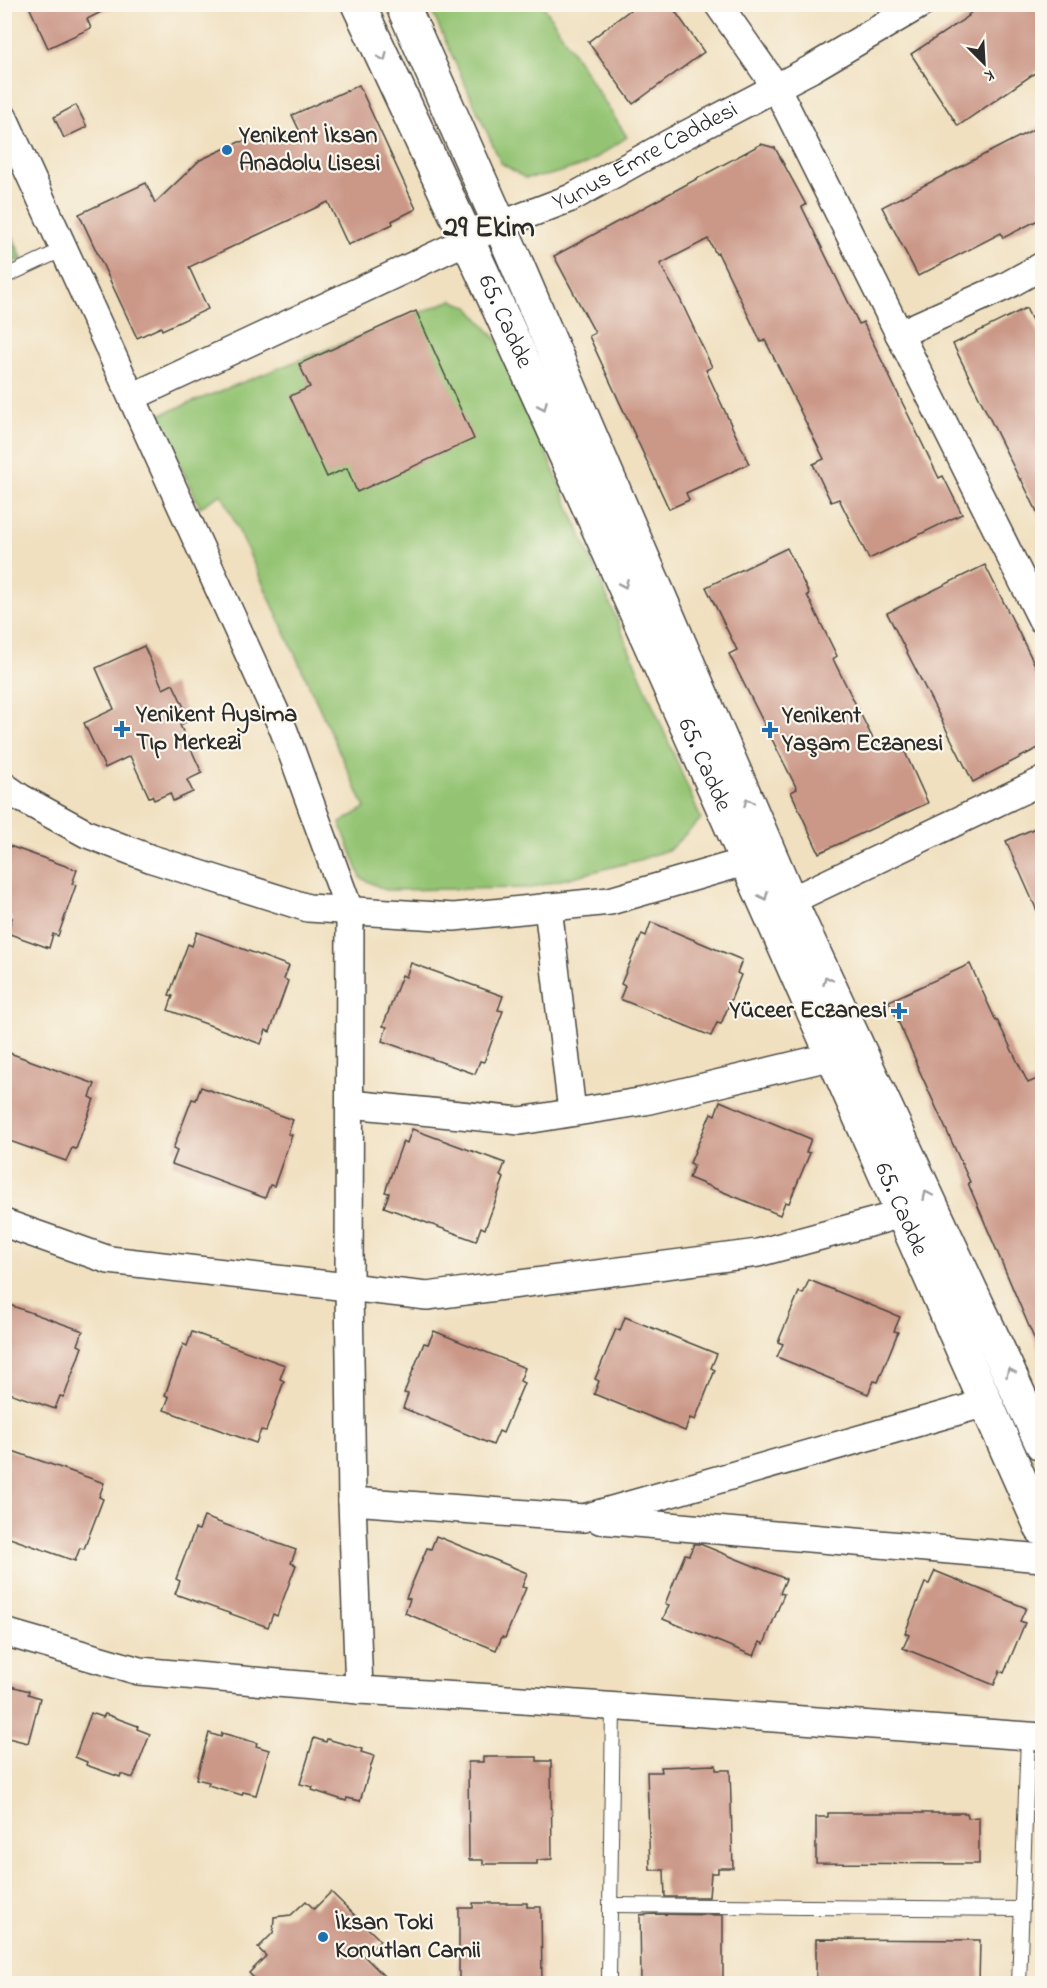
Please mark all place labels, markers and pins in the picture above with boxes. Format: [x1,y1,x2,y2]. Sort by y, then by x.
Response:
place label: Yenikent İksan Anadolu Lisesi [238,119,380,182]
marker: Yenikent İksan Anadolu Lisesi [220,143,234,157]
place label: Yenikent Aysima Tıp Merkezi [135,698,297,761]
place label: Yenikent Yaşam Eczanesi [781,699,943,762]
marker: Yenikent Aysima Tıp Merkezi [113,720,131,738]
marker: Yenikent Yaşam Eczanesi [763,723,777,737]
place label: Yüceer Eczanesi [728,994,887,1029]
marker: Yüceer Eczanesi [892,1004,906,1018]
place label: İksan Toki Konutları Camii [335,1906,481,1969]
marker: İksan Toki Konutları Camii [316,1930,330,1944]

